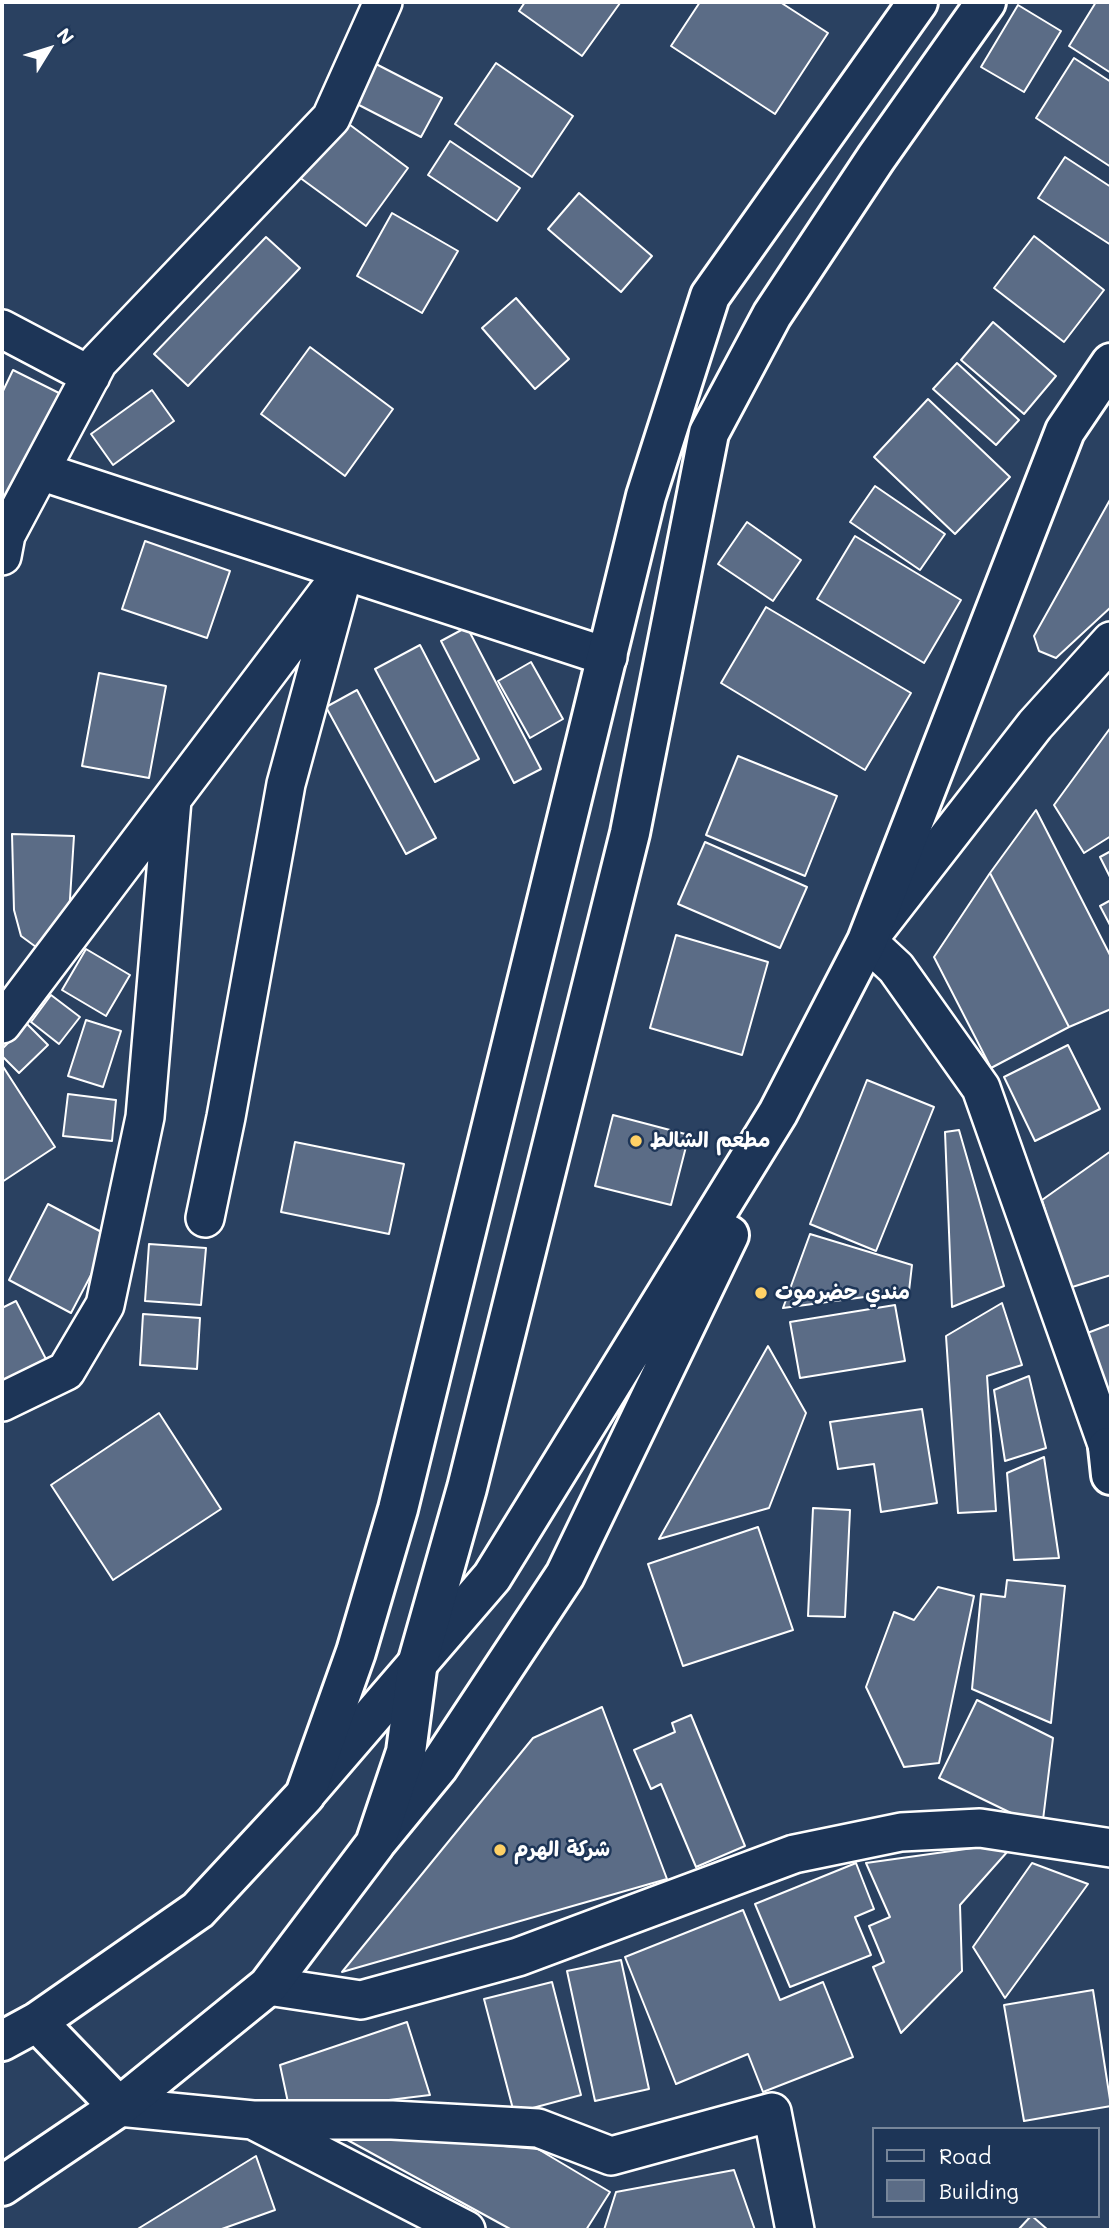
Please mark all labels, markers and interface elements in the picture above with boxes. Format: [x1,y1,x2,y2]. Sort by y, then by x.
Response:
north arrow [14,14,84,84]
text: N [52,22,80,49]
place label: مطعم الشالط [650,1128,770,1154]
marker: مطعم الشالط [628,1133,644,1149]
place label: مندي حضرموت [775,1280,910,1306]
marker: مندي حضرموت [753,1285,769,1301]
place label: شركة الهرم [514,1837,610,1863]
marker: شركة الهرم [492,1842,508,1858]
legend [872,2127,1099,2218]
text: Road [939,2142,991,2169]
text: Building [939,2177,1019,2204]

